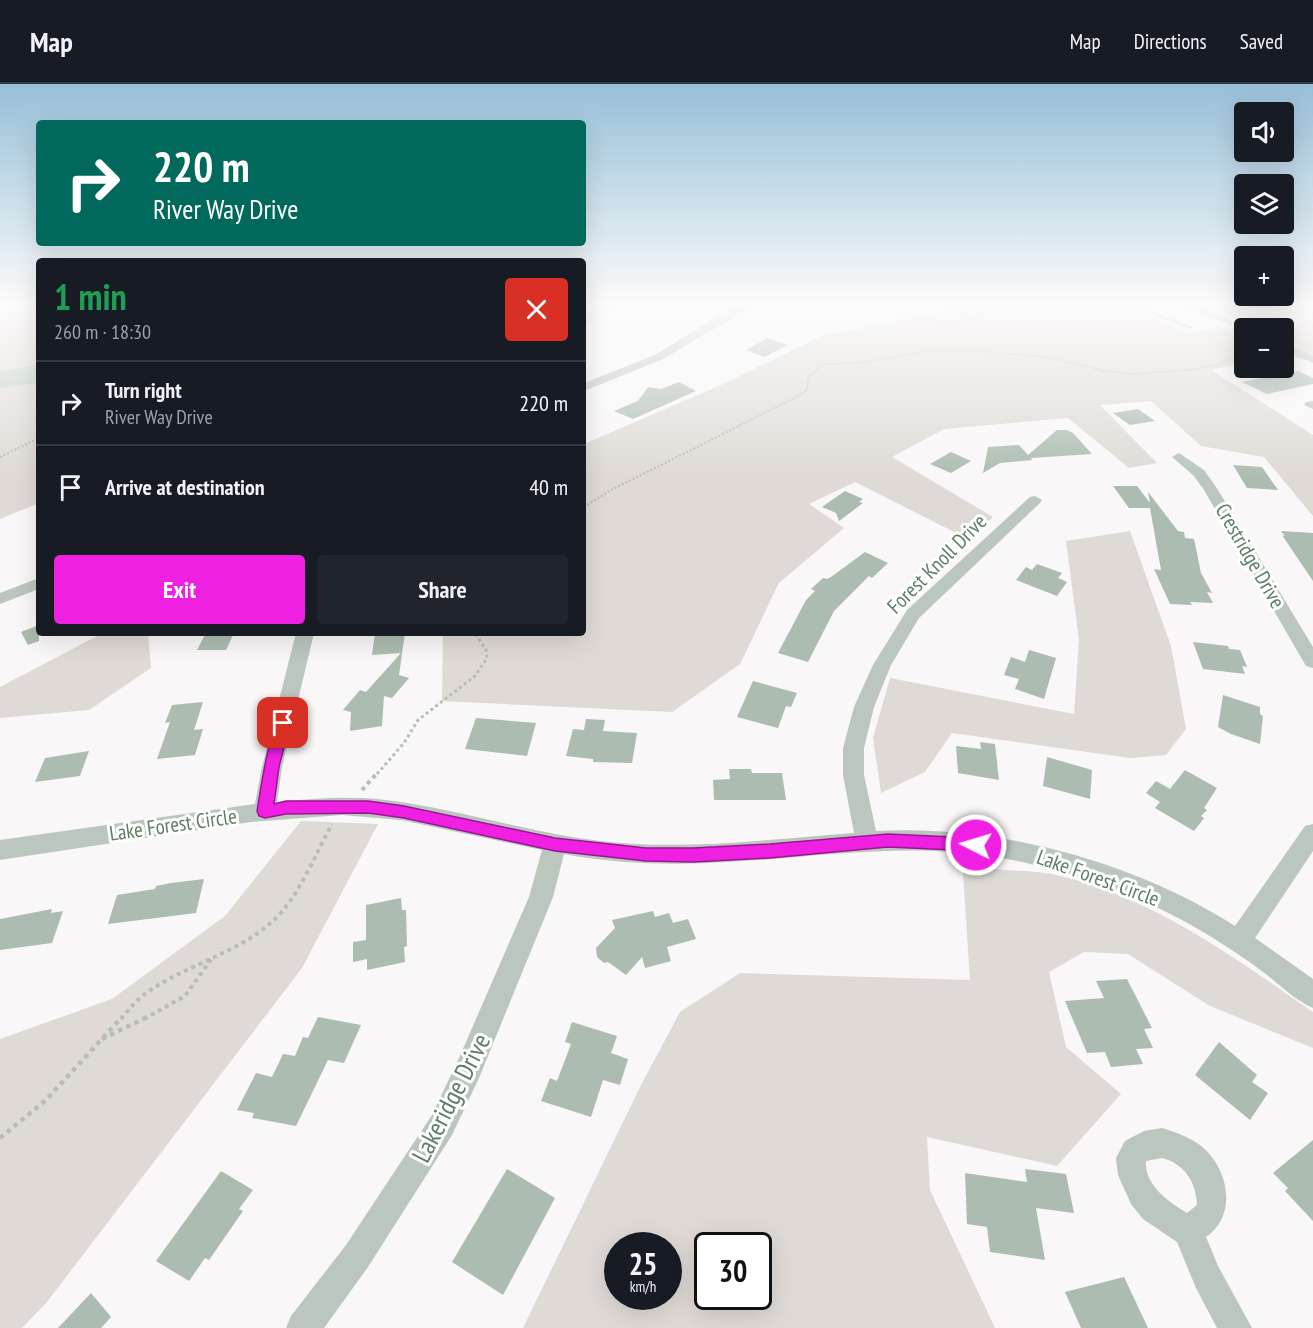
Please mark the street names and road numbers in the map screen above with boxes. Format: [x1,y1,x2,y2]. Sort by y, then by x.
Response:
street label: Crestridge Drive [1210,499,1291,613]
street label: Forest Knoll Drive [881,508,992,619]
street label: Lake Forest Circle [107,802,238,847]
street label: Lake Forest Circle [1033,843,1163,912]
street label: Lakeridge Drive [404,1028,497,1168]

